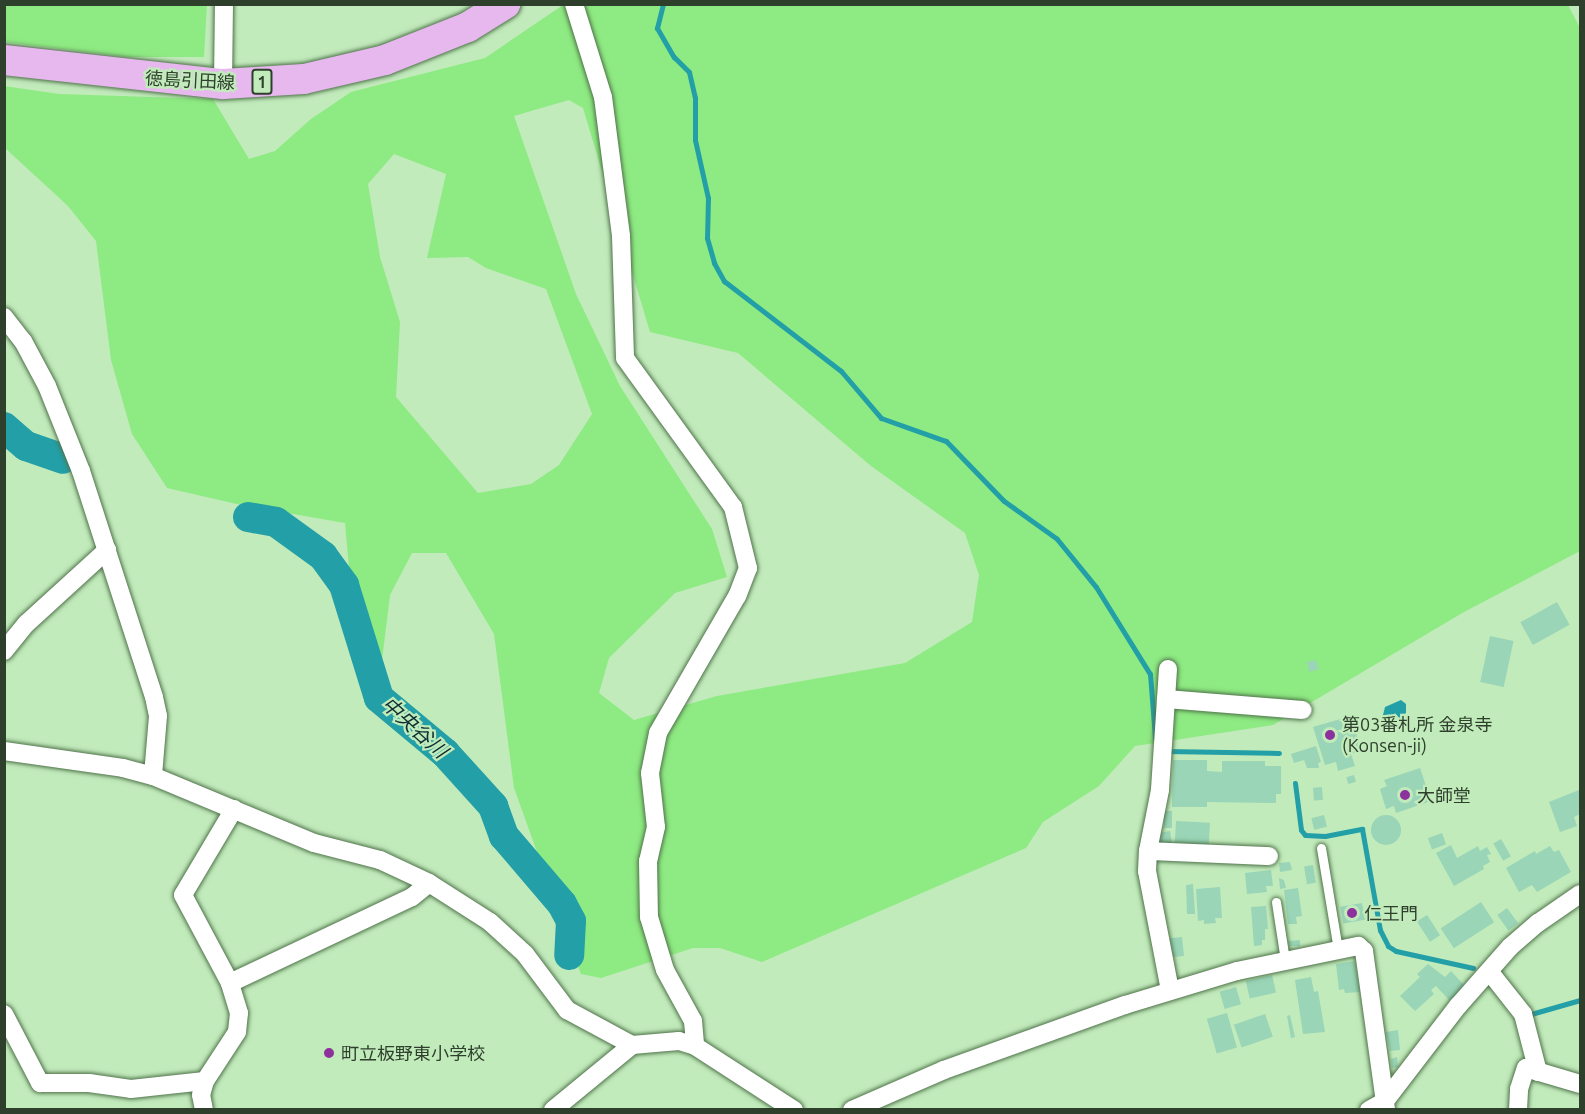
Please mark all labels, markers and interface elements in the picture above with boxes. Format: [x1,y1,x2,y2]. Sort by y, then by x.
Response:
street label: 徳島引田線 [144,67,236,93]
road number: 1 [250,69,274,95]
water label: 中央谷川 [377,691,453,763]
place label: 第03番札所 金泉寺 (Konsen-ji) [1342,714,1492,756]
marker: 第03番札所 金泉寺 (Konsen-ji) [1323,728,1337,742]
place label: 大師堂 [1417,784,1471,806]
marker: 大師堂 [1398,788,1412,802]
place label: 仁王門 [1364,902,1418,924]
marker: 仁王門 [1345,906,1359,920]
place label: 町立板野東小学校 [341,1042,485,1064]
marker: 町立板野東小学校 [322,1046,336,1060]

